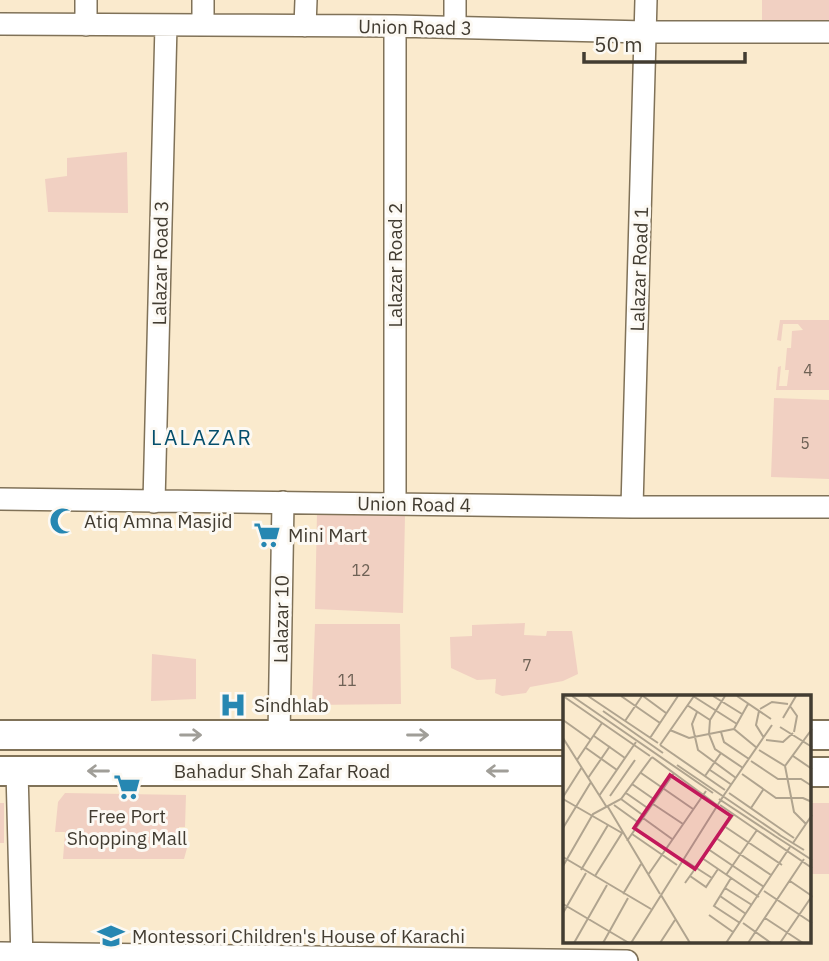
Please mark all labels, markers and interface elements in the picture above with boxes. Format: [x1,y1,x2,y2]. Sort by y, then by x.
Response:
street label: Union Road 3 [358,14,472,40]
scale bar [584,21,745,65]
text: 50 m [594,30,643,58]
street label: Lalazar Road 3 [147,200,173,326]
street label: Lalazar Road 2 [383,203,407,327]
street label: Lalazar Road 1 [625,206,653,332]
house number: 4 [803,360,813,380]
district label: LALAZAR [151,423,253,451]
house number: 5 [800,433,810,453]
street label: Union Road 4 [357,491,471,517]
mosque icon: Atiq Amna Masjid [48,506,78,536]
place label: Atiq Amna Masjid [84,509,233,533]
supermarket icon: Mini Mart [252,520,282,550]
place label: Mini Mart [288,523,368,547]
house number: 12 [351,560,371,580]
street label: Lalazar 10 [268,575,294,663]
house number: 7 [522,655,532,675]
house number: 11 [337,670,357,690]
hospital icon: Sindhlab [218,690,248,720]
place label: Sindhlab [254,693,329,717]
inset map [563,695,812,944]
one-way arrow [179,728,202,742]
one-way arrow [406,728,429,742]
street label: Bahadur Shah Zafar Road [174,759,390,783]
one-way arrow [86,764,109,778]
one-way arrow [485,764,508,778]
supermarket icon: Free Port Shopping Mall [112,772,142,802]
place label: Free Port Shopping Mall [67,804,187,850]
school or university icon: Montessori Children's House of Karachi [96,921,126,951]
place label: Montessori Children's House of Karachi [132,924,465,948]

